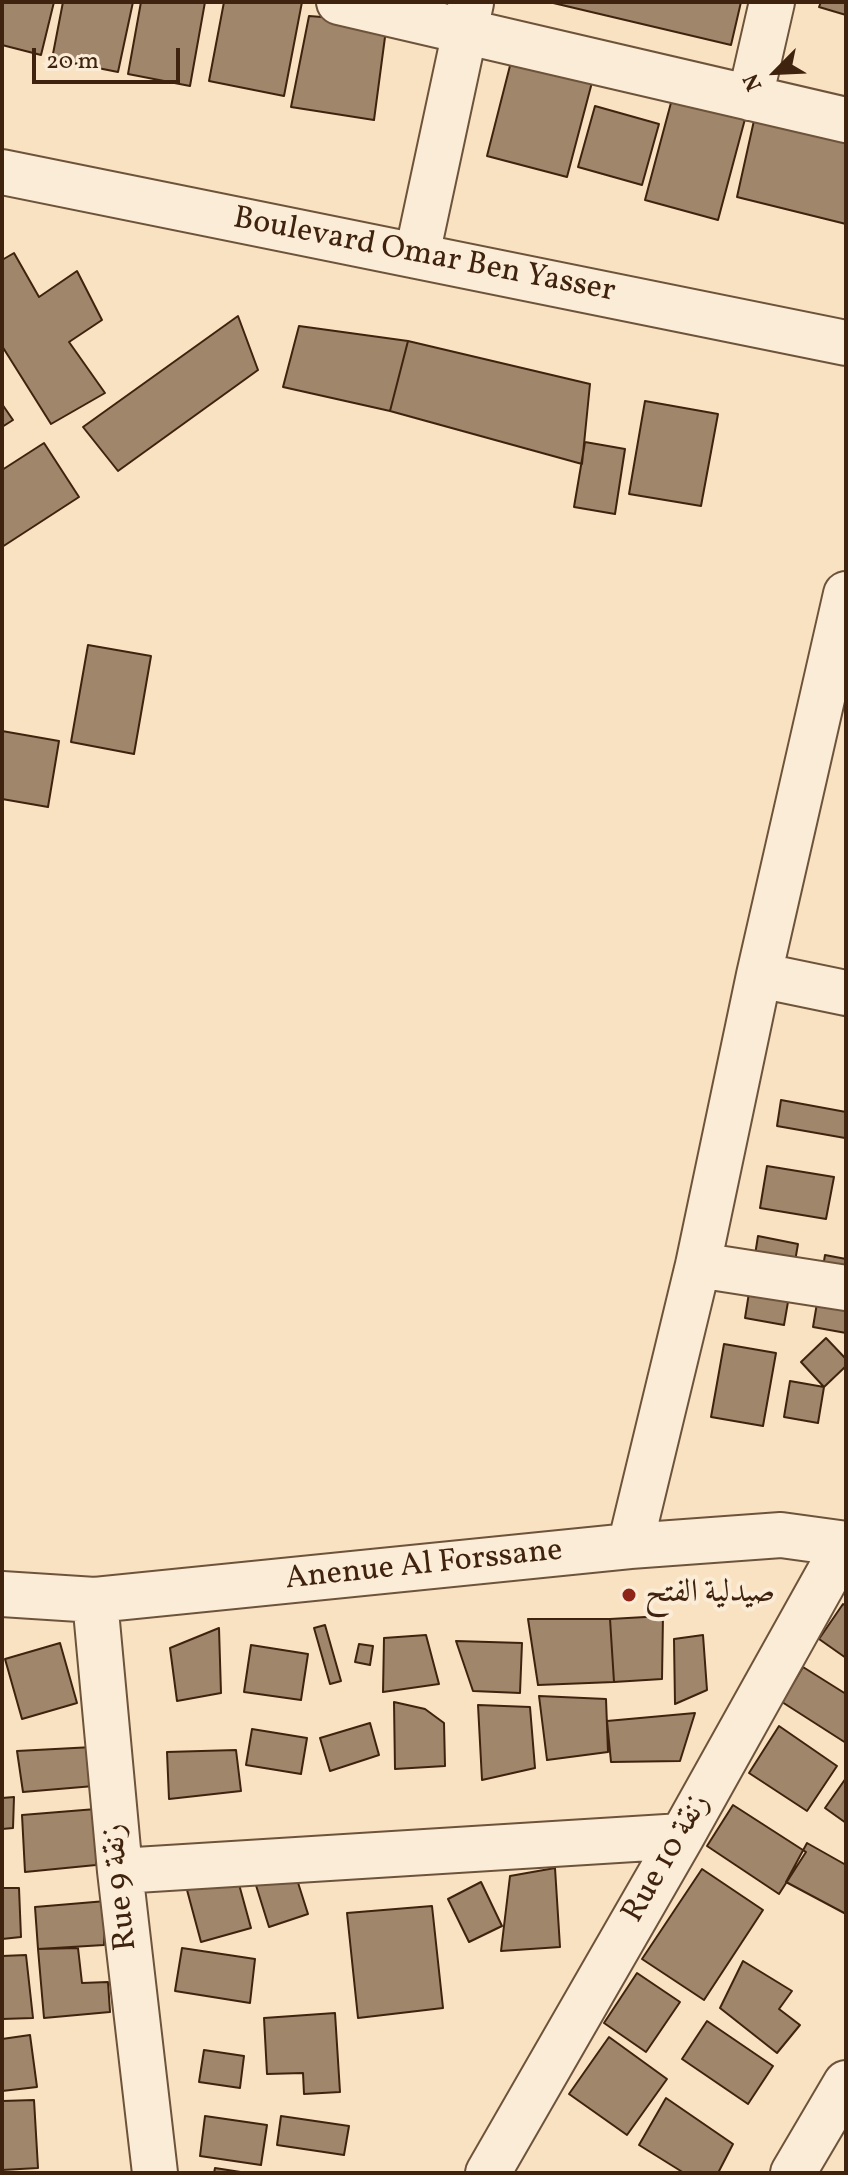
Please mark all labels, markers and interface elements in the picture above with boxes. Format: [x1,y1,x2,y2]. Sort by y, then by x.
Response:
scale bar [36,32,184,82]
north arrow [736,32,816,112]
text: 20 m [46,45,99,79]
text: N [736,68,771,96]
street label: Boulevard Omar Ben Yasser [230,201,618,313]
street label: Anenue Al Forssane [284,1533,564,1601]
place label: صيدلية الفتح [645,1576,775,1614]
marker: صيدلية الفتح [620,1586,638,1604]
street label: Rue 10 زنقة [616,1788,720,1930]
street label: Rue 9 زنقة [96,1822,148,1952]

